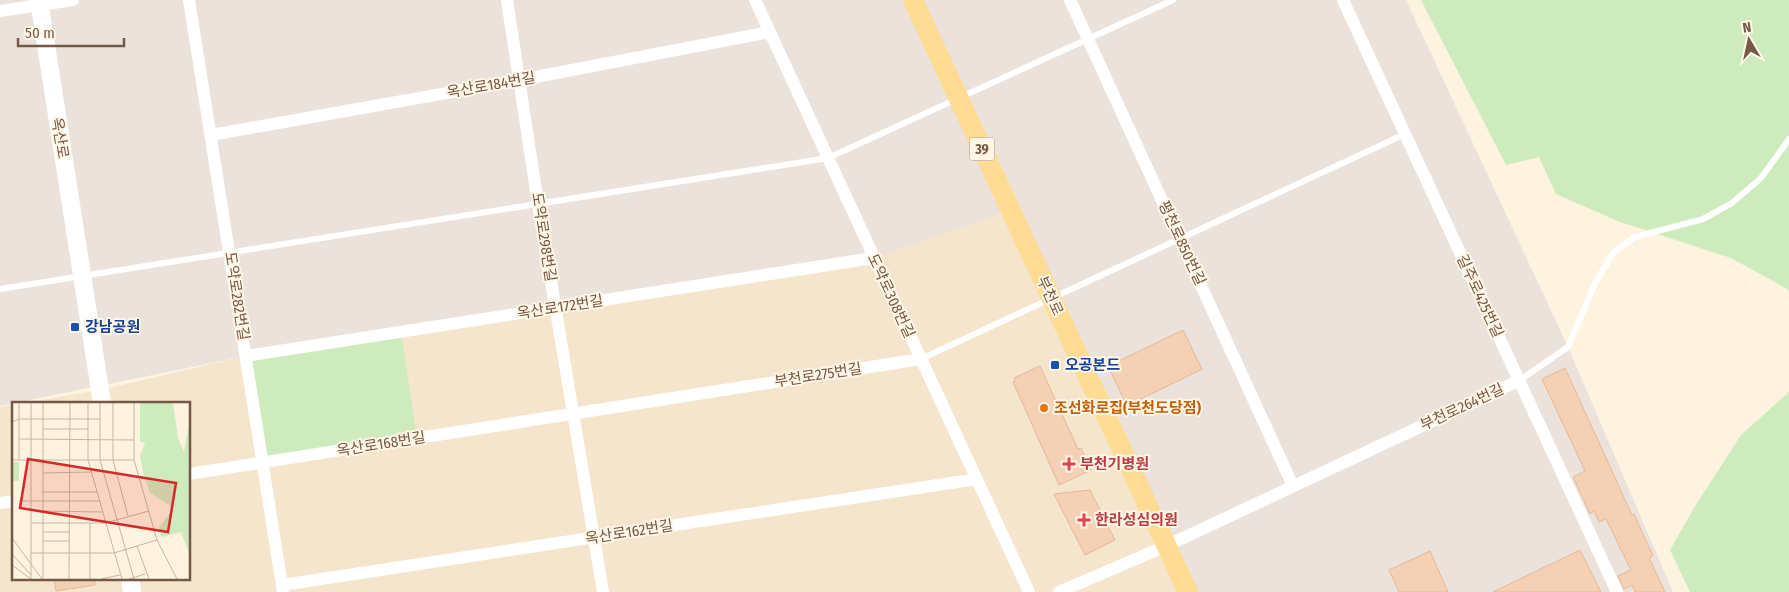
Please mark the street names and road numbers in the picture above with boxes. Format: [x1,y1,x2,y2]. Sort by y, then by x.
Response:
street label: 옥산로184번길 [445,68,537,102]
street label: 옥산로 [48,116,72,160]
road number: 39 [970,138,994,160]
street label: 도약로298번길 [528,191,560,283]
street label: 평천로850번길 [1155,198,1209,288]
street label: 도약로282번길 [221,250,253,342]
street label: 도약로308번길 [864,251,918,341]
street label: 길주로425번길 [1453,252,1507,340]
street label: 부천로 [1033,273,1067,319]
street label: 옥산로172번길 [515,291,605,323]
street label: 부천로275번길 [773,359,863,391]
street label: 부천로264번길 [1417,380,1507,434]
street label: 옥산로168번길 [335,428,427,460]
street label: 옥산로162번길 [584,516,674,548]

